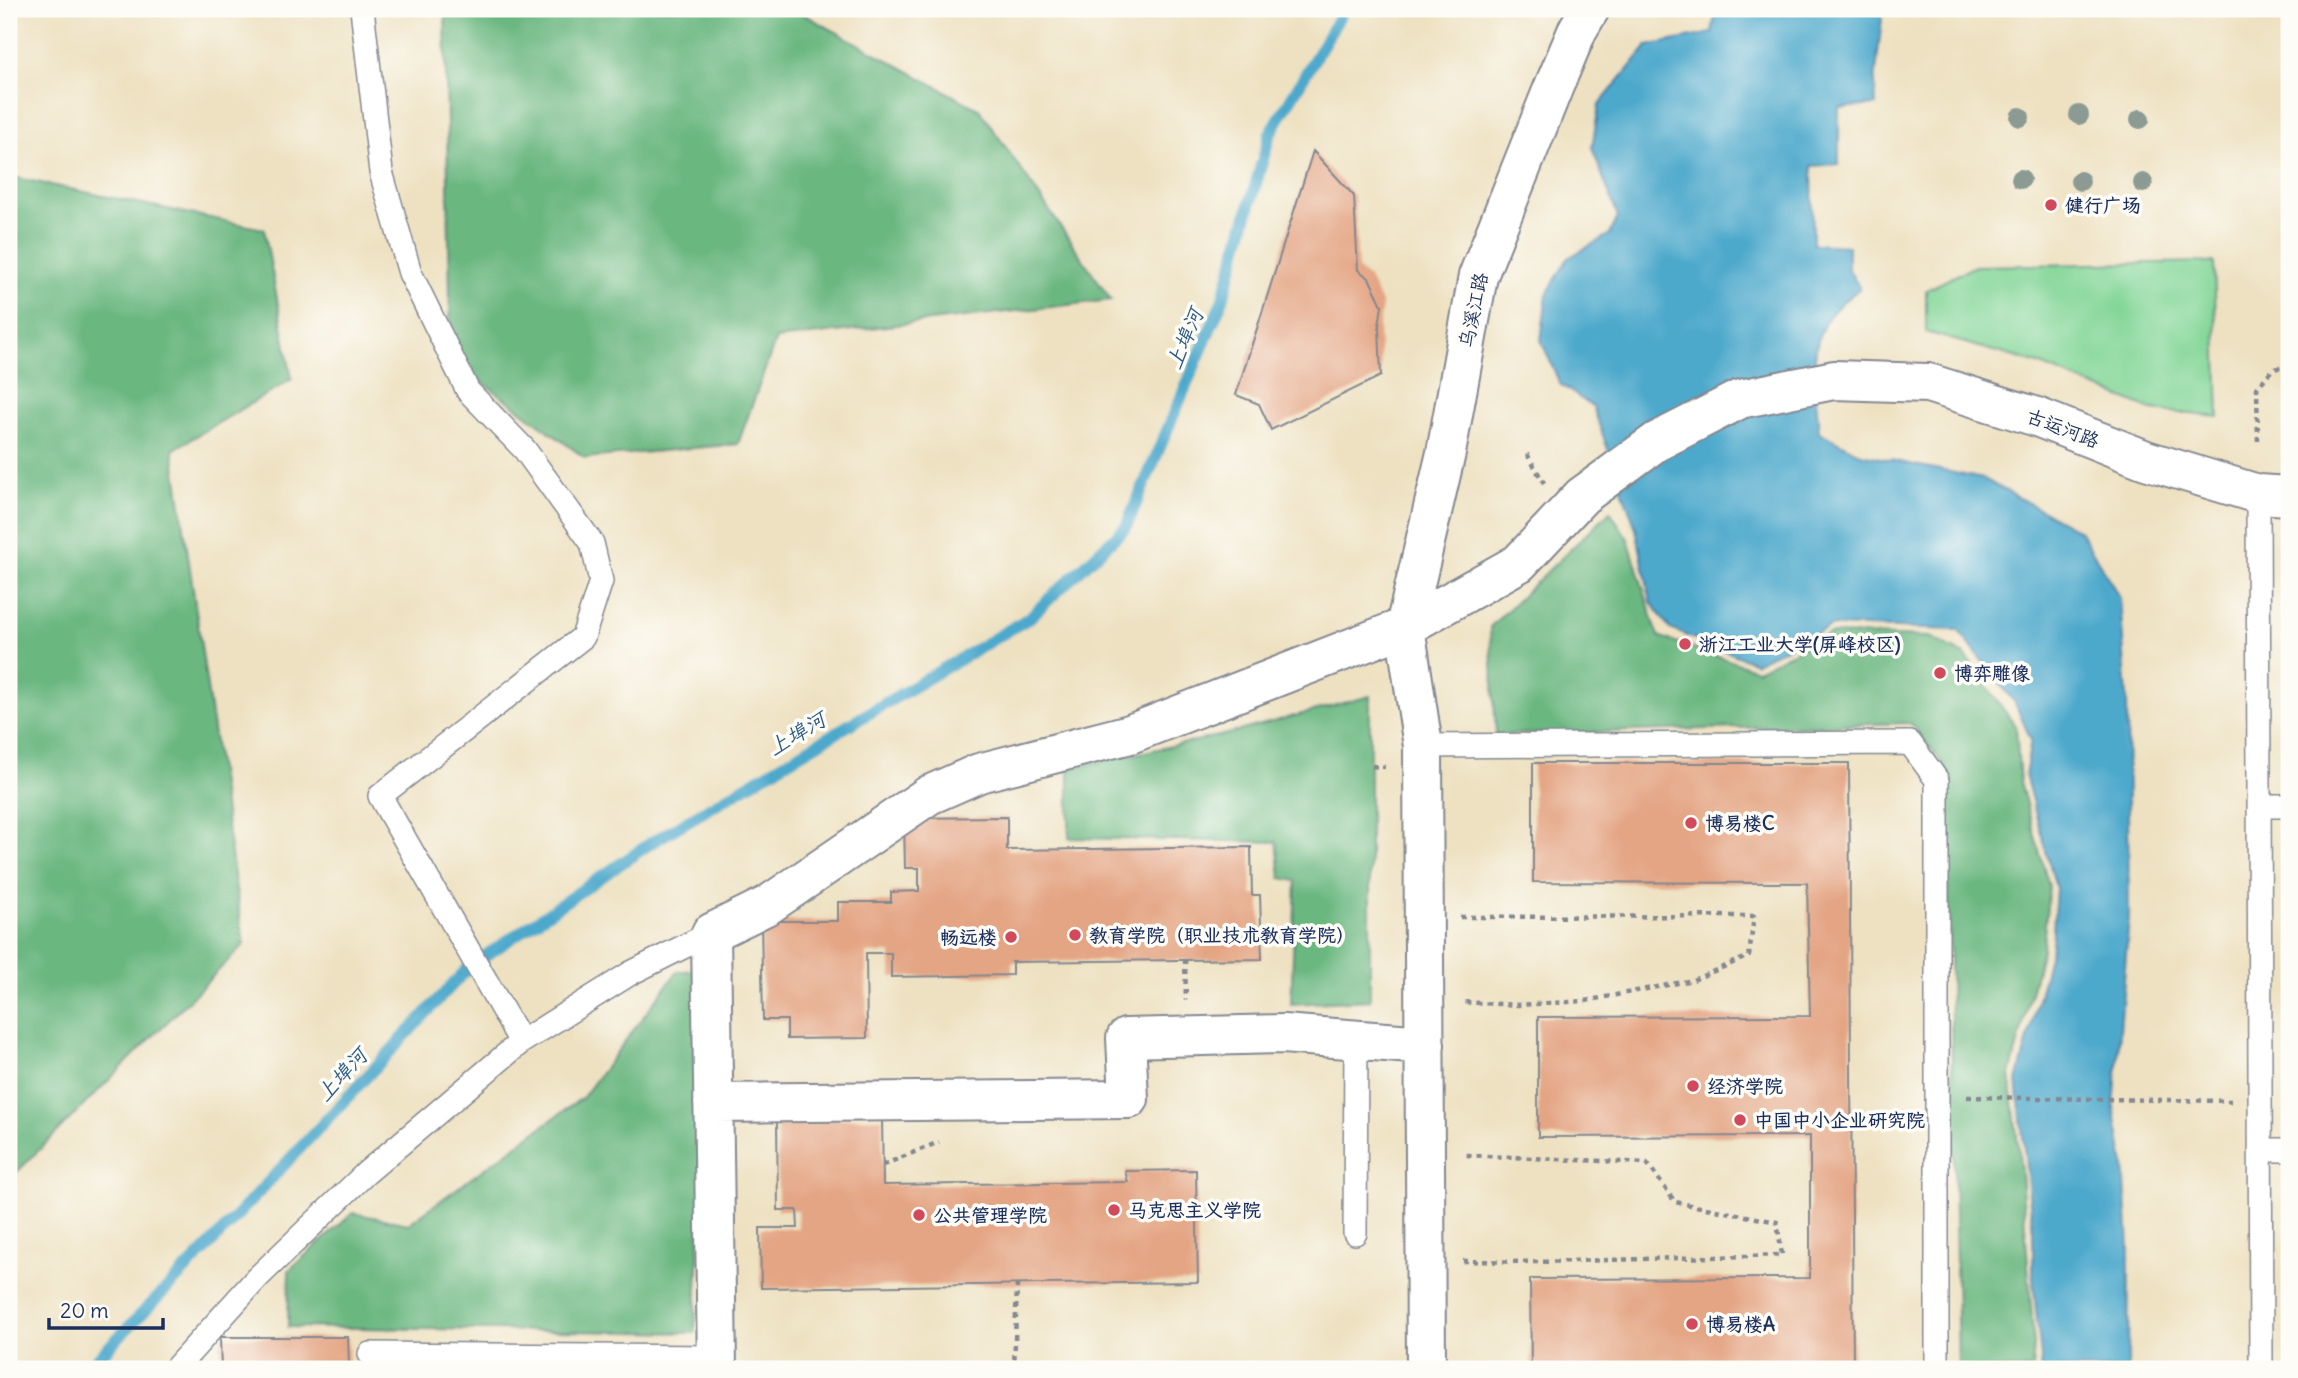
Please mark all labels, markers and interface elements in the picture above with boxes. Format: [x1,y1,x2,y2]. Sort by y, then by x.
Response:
place label: 健行广场 [2065,193,2141,217]
marker: 健行广场 [2043,197,2059,213]
street label: 乌溪江路 [1453,270,1493,350]
water label: 上埠河 [1160,302,1210,373]
street label: 古运河路 [2023,403,2103,453]
place label: 浙江工业大学(屏峰校区) [1699,632,1901,656]
marker: 浙江工业大学(屏峰校区) [1677,636,1693,652]
place label: 博弈雕像 [1954,661,2030,685]
marker: 博弈雕像 [1932,665,1948,681]
water label: 上埠河 [763,704,833,761]
place label: 博易楼C [1705,811,1775,835]
marker: 博易楼C [1683,815,1699,831]
place label: 教育学院（职业技术教育学院） [1089,923,1355,947]
place label: 畅远楼 [940,925,997,949]
marker: 教育学院（职业技术教育学院） [1067,927,1083,943]
marker: 畅远楼 [1003,929,1019,945]
water label: 上埠河 [310,1040,375,1107]
place label: 经济学院 [1707,1074,1783,1098]
marker: 经济学院 [1685,1078,1701,1094]
place label: 中国中小企业研究院 [1754,1108,1925,1132]
marker: 中国中小企业研究院 [1732,1112,1748,1128]
place label: 马克思主义学院 [1128,1198,1261,1222]
marker: 马克思主义学院 [1106,1202,1122,1218]
place label: 公共管理学院 [933,1203,1047,1227]
marker: 公共管理学院 [911,1207,927,1223]
scale bar [49,1287,163,1331]
text: 20 m [60,1297,109,1324]
place label: 博易楼A [1706,1312,1775,1336]
marker: 博易楼A [1684,1316,1700,1332]

